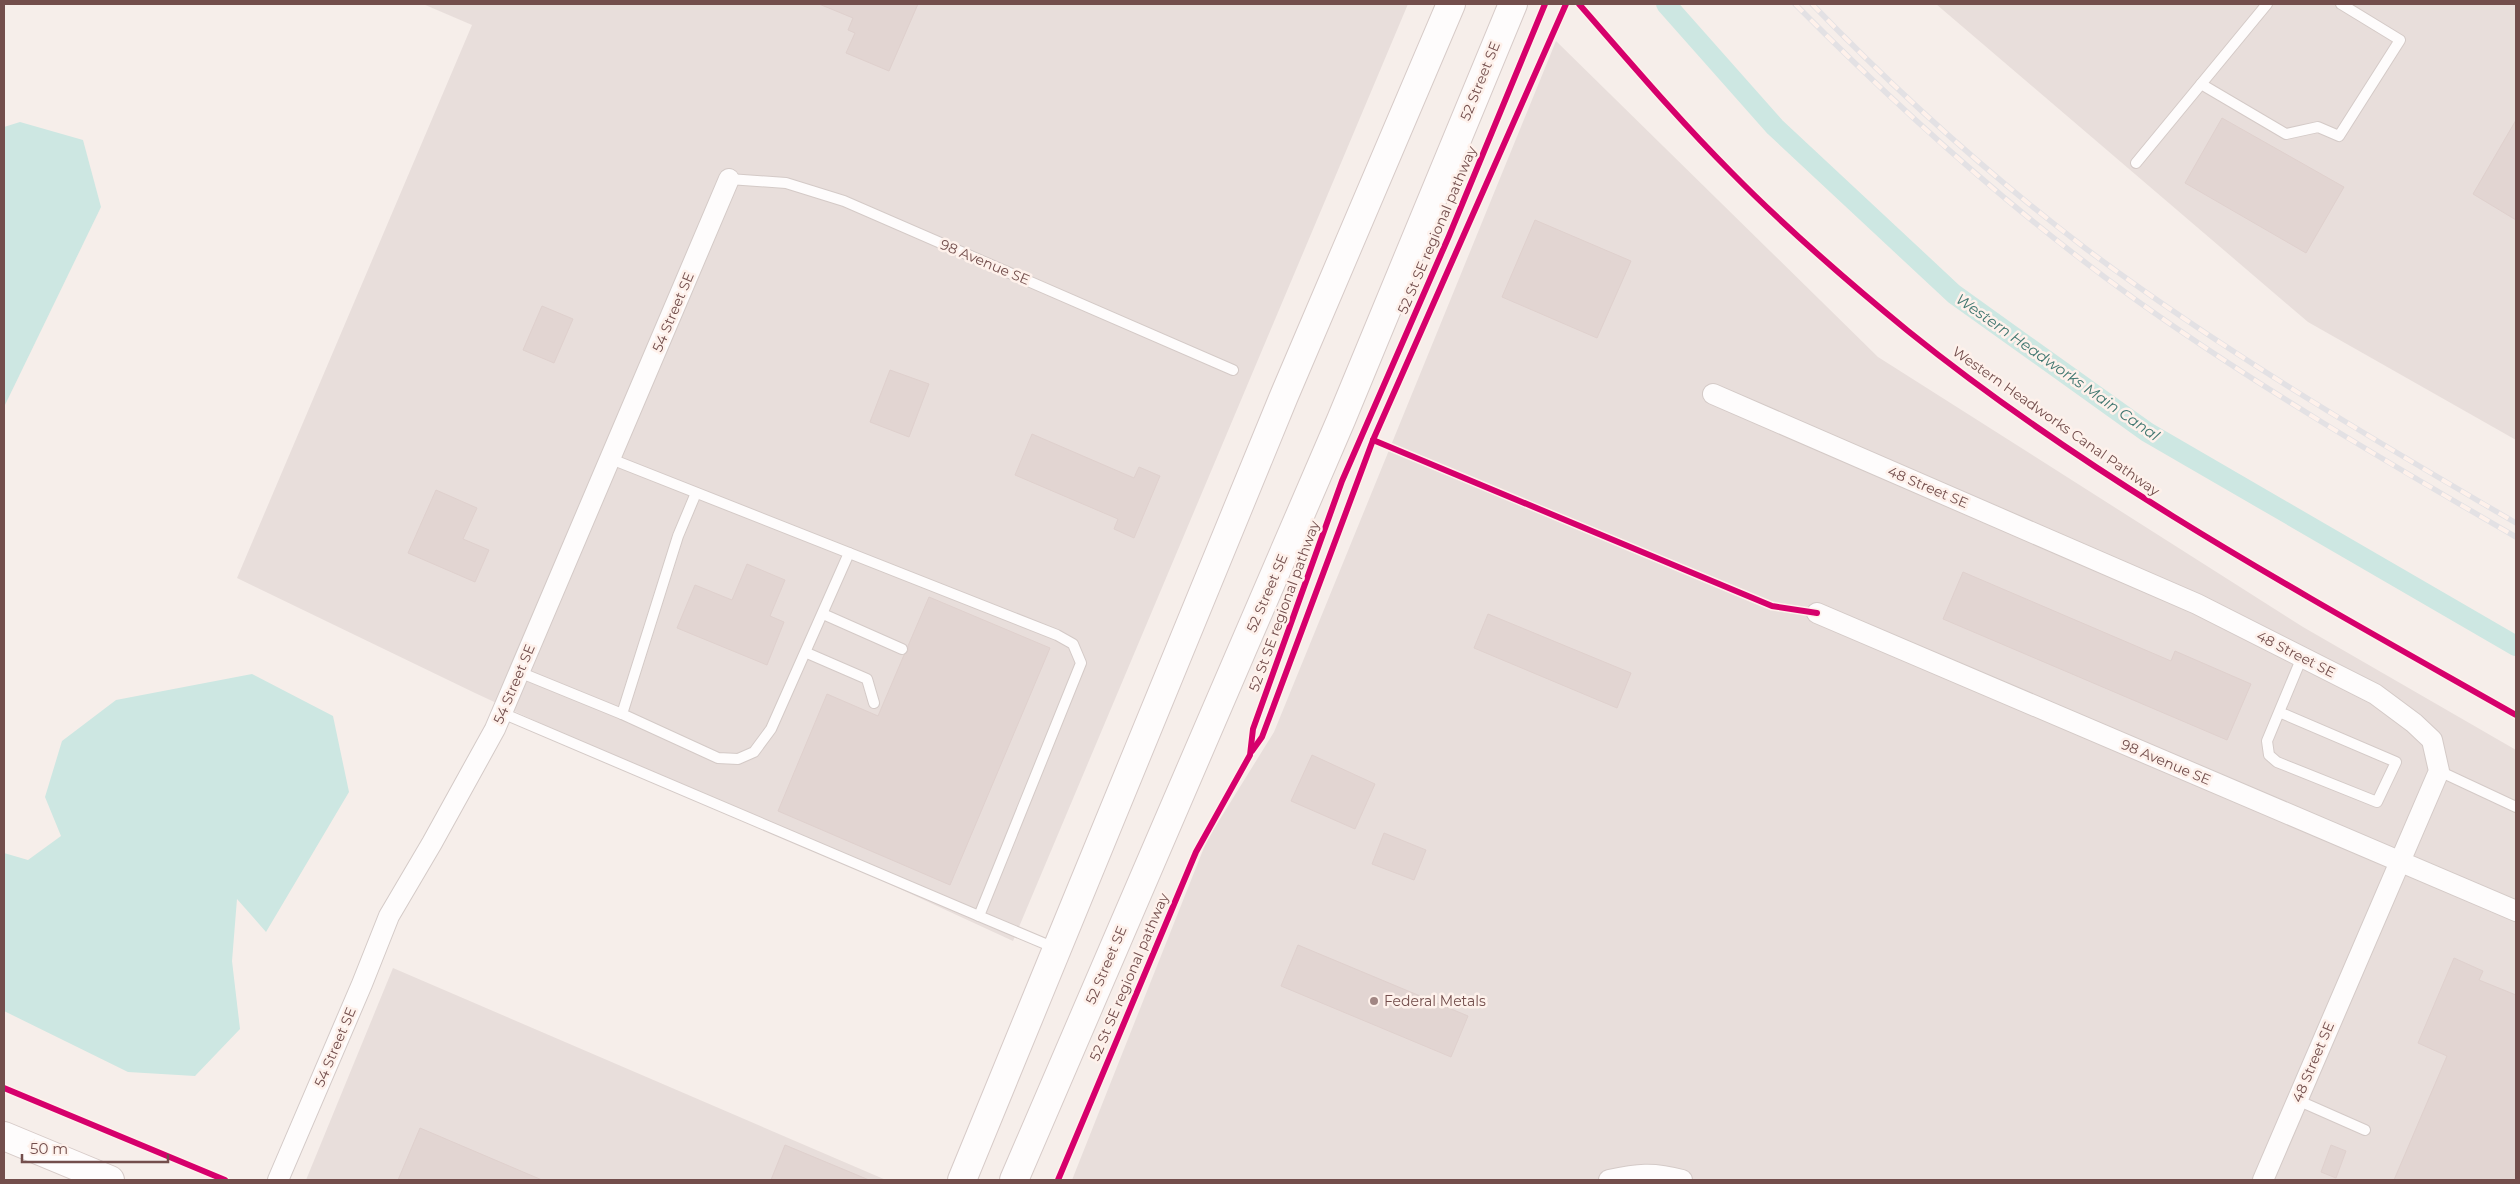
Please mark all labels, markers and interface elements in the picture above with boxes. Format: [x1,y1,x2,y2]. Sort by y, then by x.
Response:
street label: 52 Street SE [1456,39,1504,123]
street label: 52 St SE regional pathway [1393,143,1481,317]
street label: 98 Avenue SE [937,235,1033,289]
street label: 54 Street SE [648,269,698,355]
water label: Western Headworks Main Canal [1953,289,2163,445]
street label: Western Headworks Canal Pathway [1949,342,2163,500]
street label: 48 Street SE [1885,462,1971,512]
street label: 52 St SE regional pathway [1245,518,1323,694]
street label: 52 Street SE [1242,551,1292,635]
street label: 48 Street SE [2254,626,2338,682]
street label: 54 Street SE [489,641,539,727]
street label: 98 Avenue SE [2118,735,2214,789]
street label: 52 St SE regional pathway [1085,890,1173,1064]
street label: 52 Street SE [1081,923,1131,1007]
place label: Federal Metals [1384,992,1486,1010]
marker: Federal Metals [1368,995,1380,1007]
street label: 54 Street SE [310,1004,360,1090]
street label: 48 Street SE [2288,1019,2338,1105]
scale bar [22,1132,169,1164]
text: 50 m [30,1139,68,1158]

